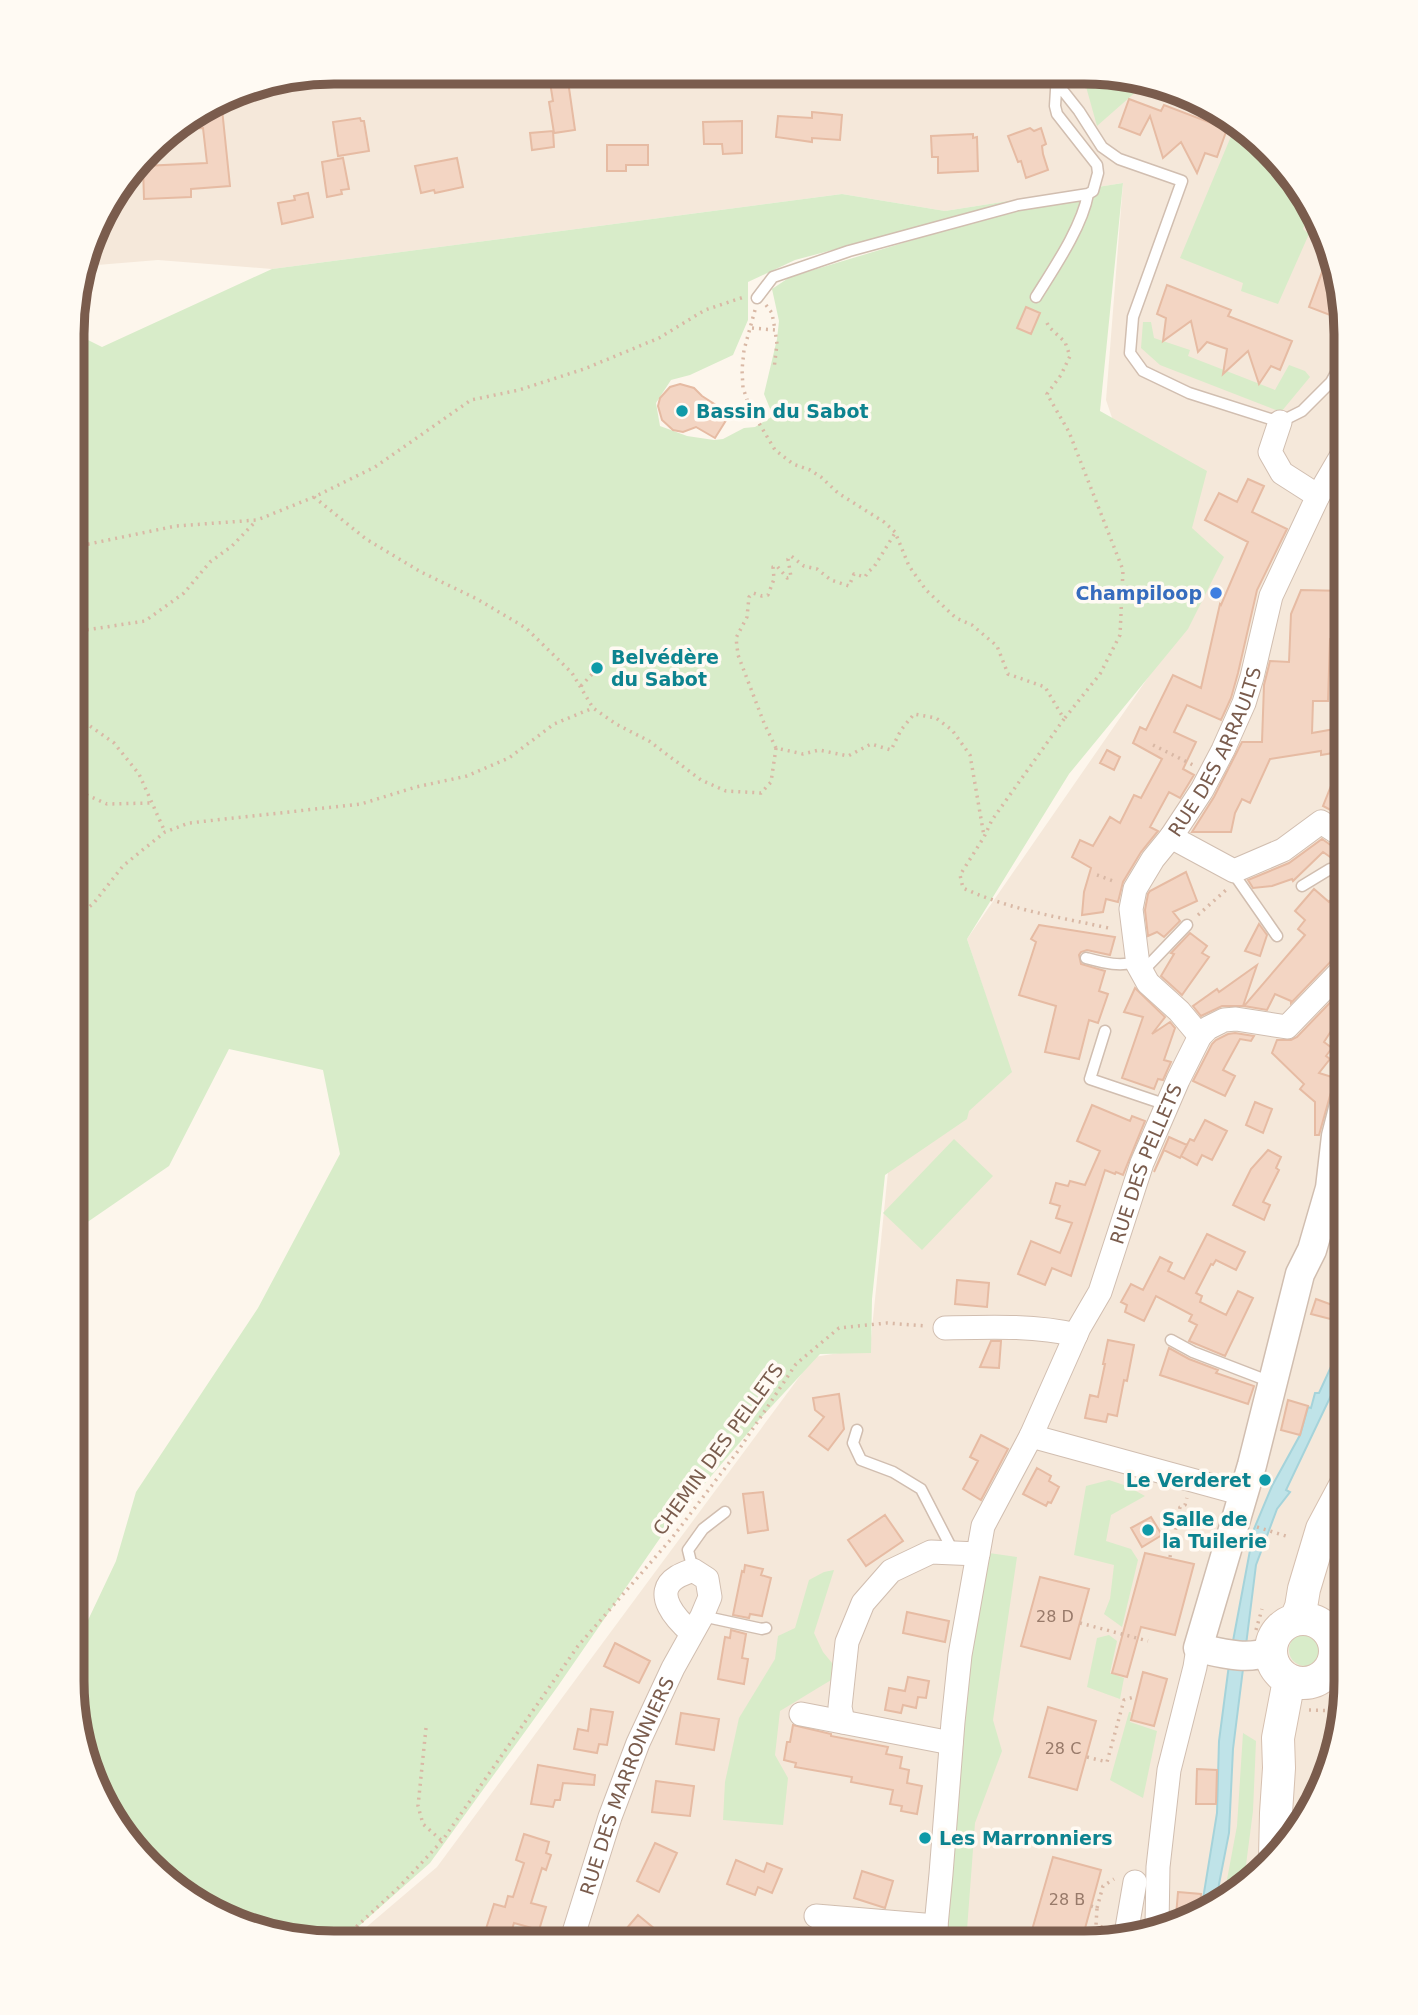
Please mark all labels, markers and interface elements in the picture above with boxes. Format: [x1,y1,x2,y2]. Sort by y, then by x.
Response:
place label: Bassin du Sabot [696,400,869,422]
marker: Bassin du Sabot [674,403,690,419]
place label: Champiloop [1076,582,1202,604]
marker: Champiloop [1208,585,1224,601]
place label: Belvédère du Sabot [611,646,719,690]
marker: Belvédère du Sabot [589,660,605,676]
street label: RUE DES ARRAULTS [1164,665,1265,840]
street label: RUE DES PELLETS [1105,1080,1186,1247]
street label: CHEMIN DES PELLETS [648,1359,788,1539]
place label: Le Verderet [1126,1469,1251,1491]
marker: Le Verderet [1257,1472,1273,1488]
place label: Salle de la Tuilerie [1162,1508,1267,1552]
marker: Salle de la Tuilerie [1140,1522,1156,1538]
house number: 28 D [1036,1607,1074,1626]
street label: RUE DES MARRONNIERS [575,1673,678,1898]
house number: 28 C [1045,1739,1081,1758]
place label: Les Marronniers [939,1827,1113,1849]
marker: Les Marronniers [917,1830,933,1846]
house number: 28 B [1049,1890,1085,1909]

